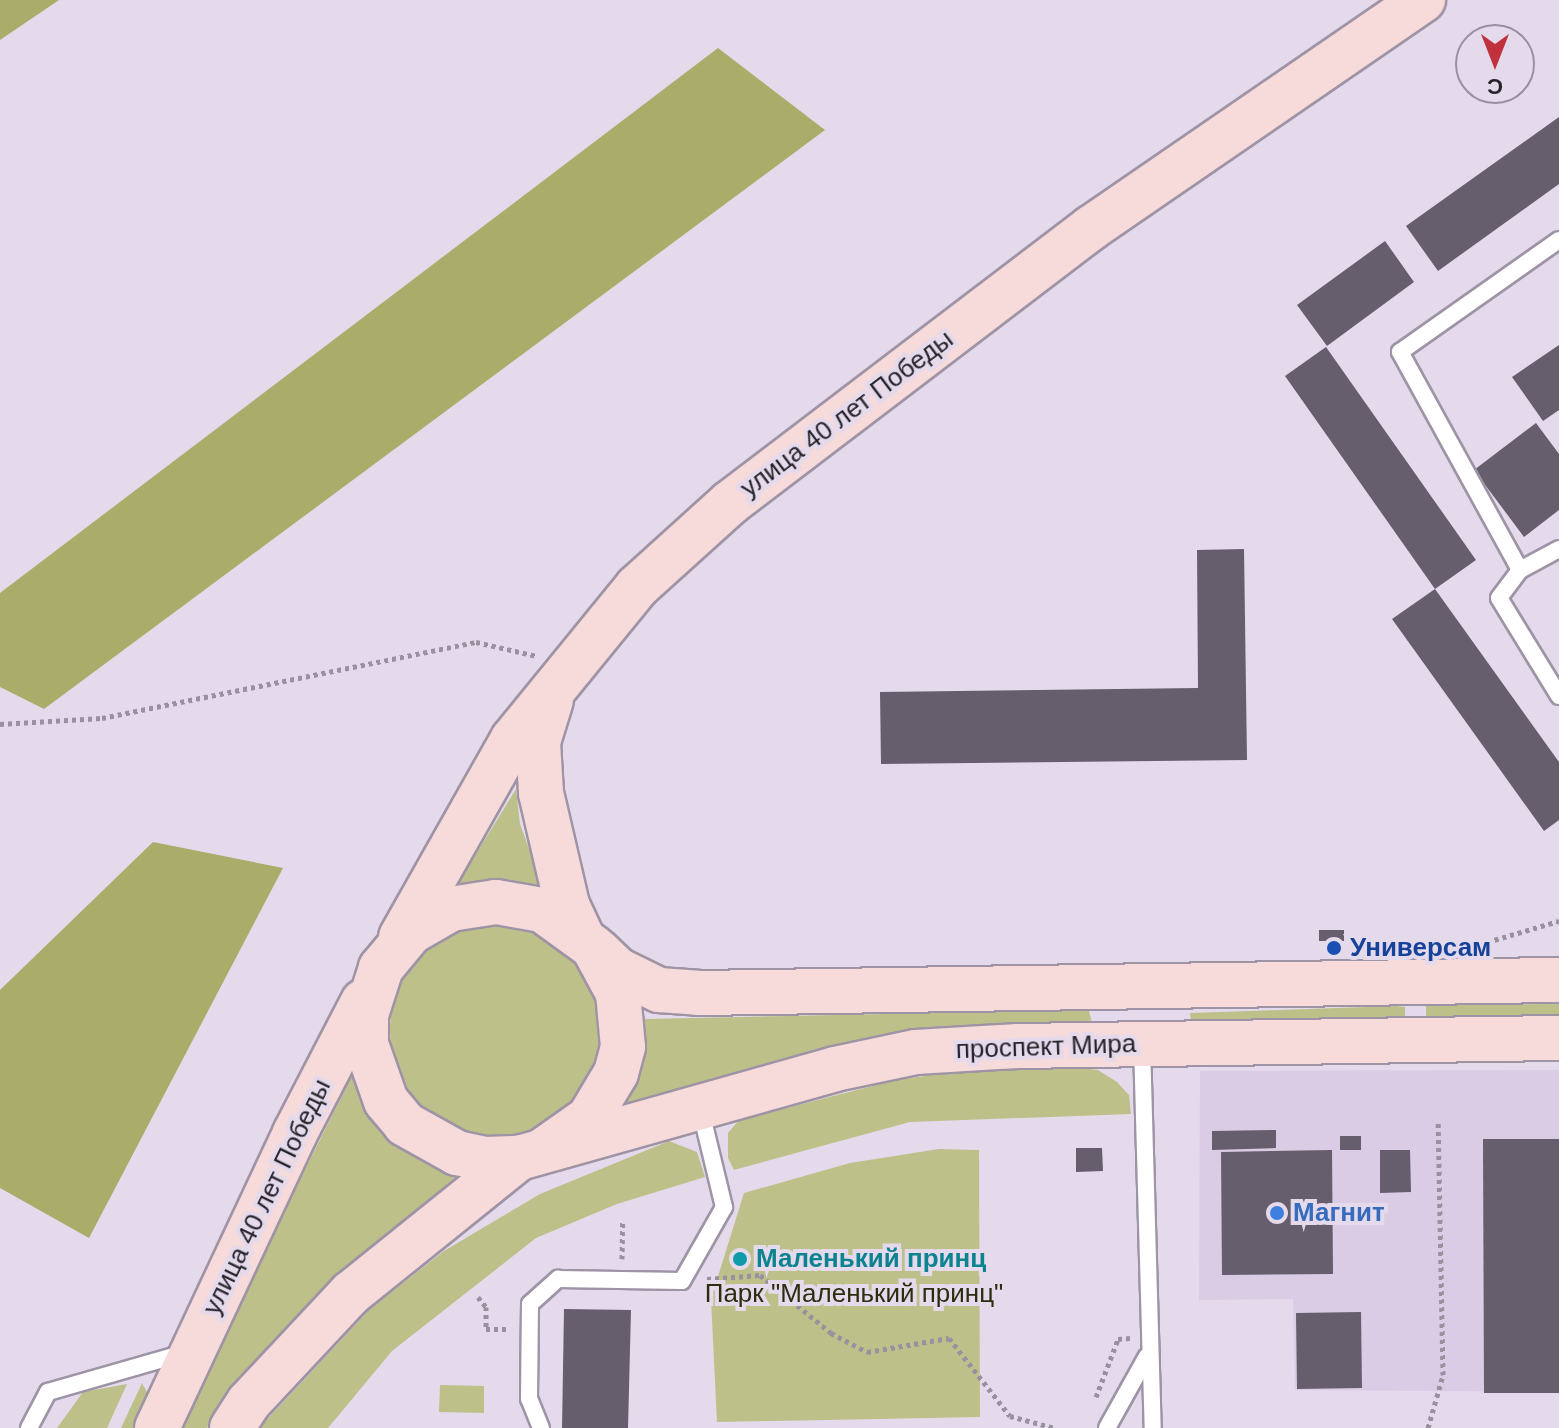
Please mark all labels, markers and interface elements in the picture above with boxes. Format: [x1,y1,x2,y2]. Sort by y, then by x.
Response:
north arrow [1455,24,1535,104]
text: С [1487,74,1503,99]
street label: улица 40 лет Победы [734,324,960,504]
place label: Универсам [1350,932,1491,964]
marker: Универсам [1325,939,1343,957]
street label: проспект Мира [955,1028,1137,1066]
street label: улица 40 лет Победы [196,1074,338,1320]
place label: Магнит [1293,1197,1385,1229]
marker: Магнит [1268,1204,1286,1222]
place label: Маленький принц [756,1243,986,1275]
marker: Маленький принц [731,1250,749,1268]
park label: Парк "Маленький принц" [705,1278,1003,1310]

